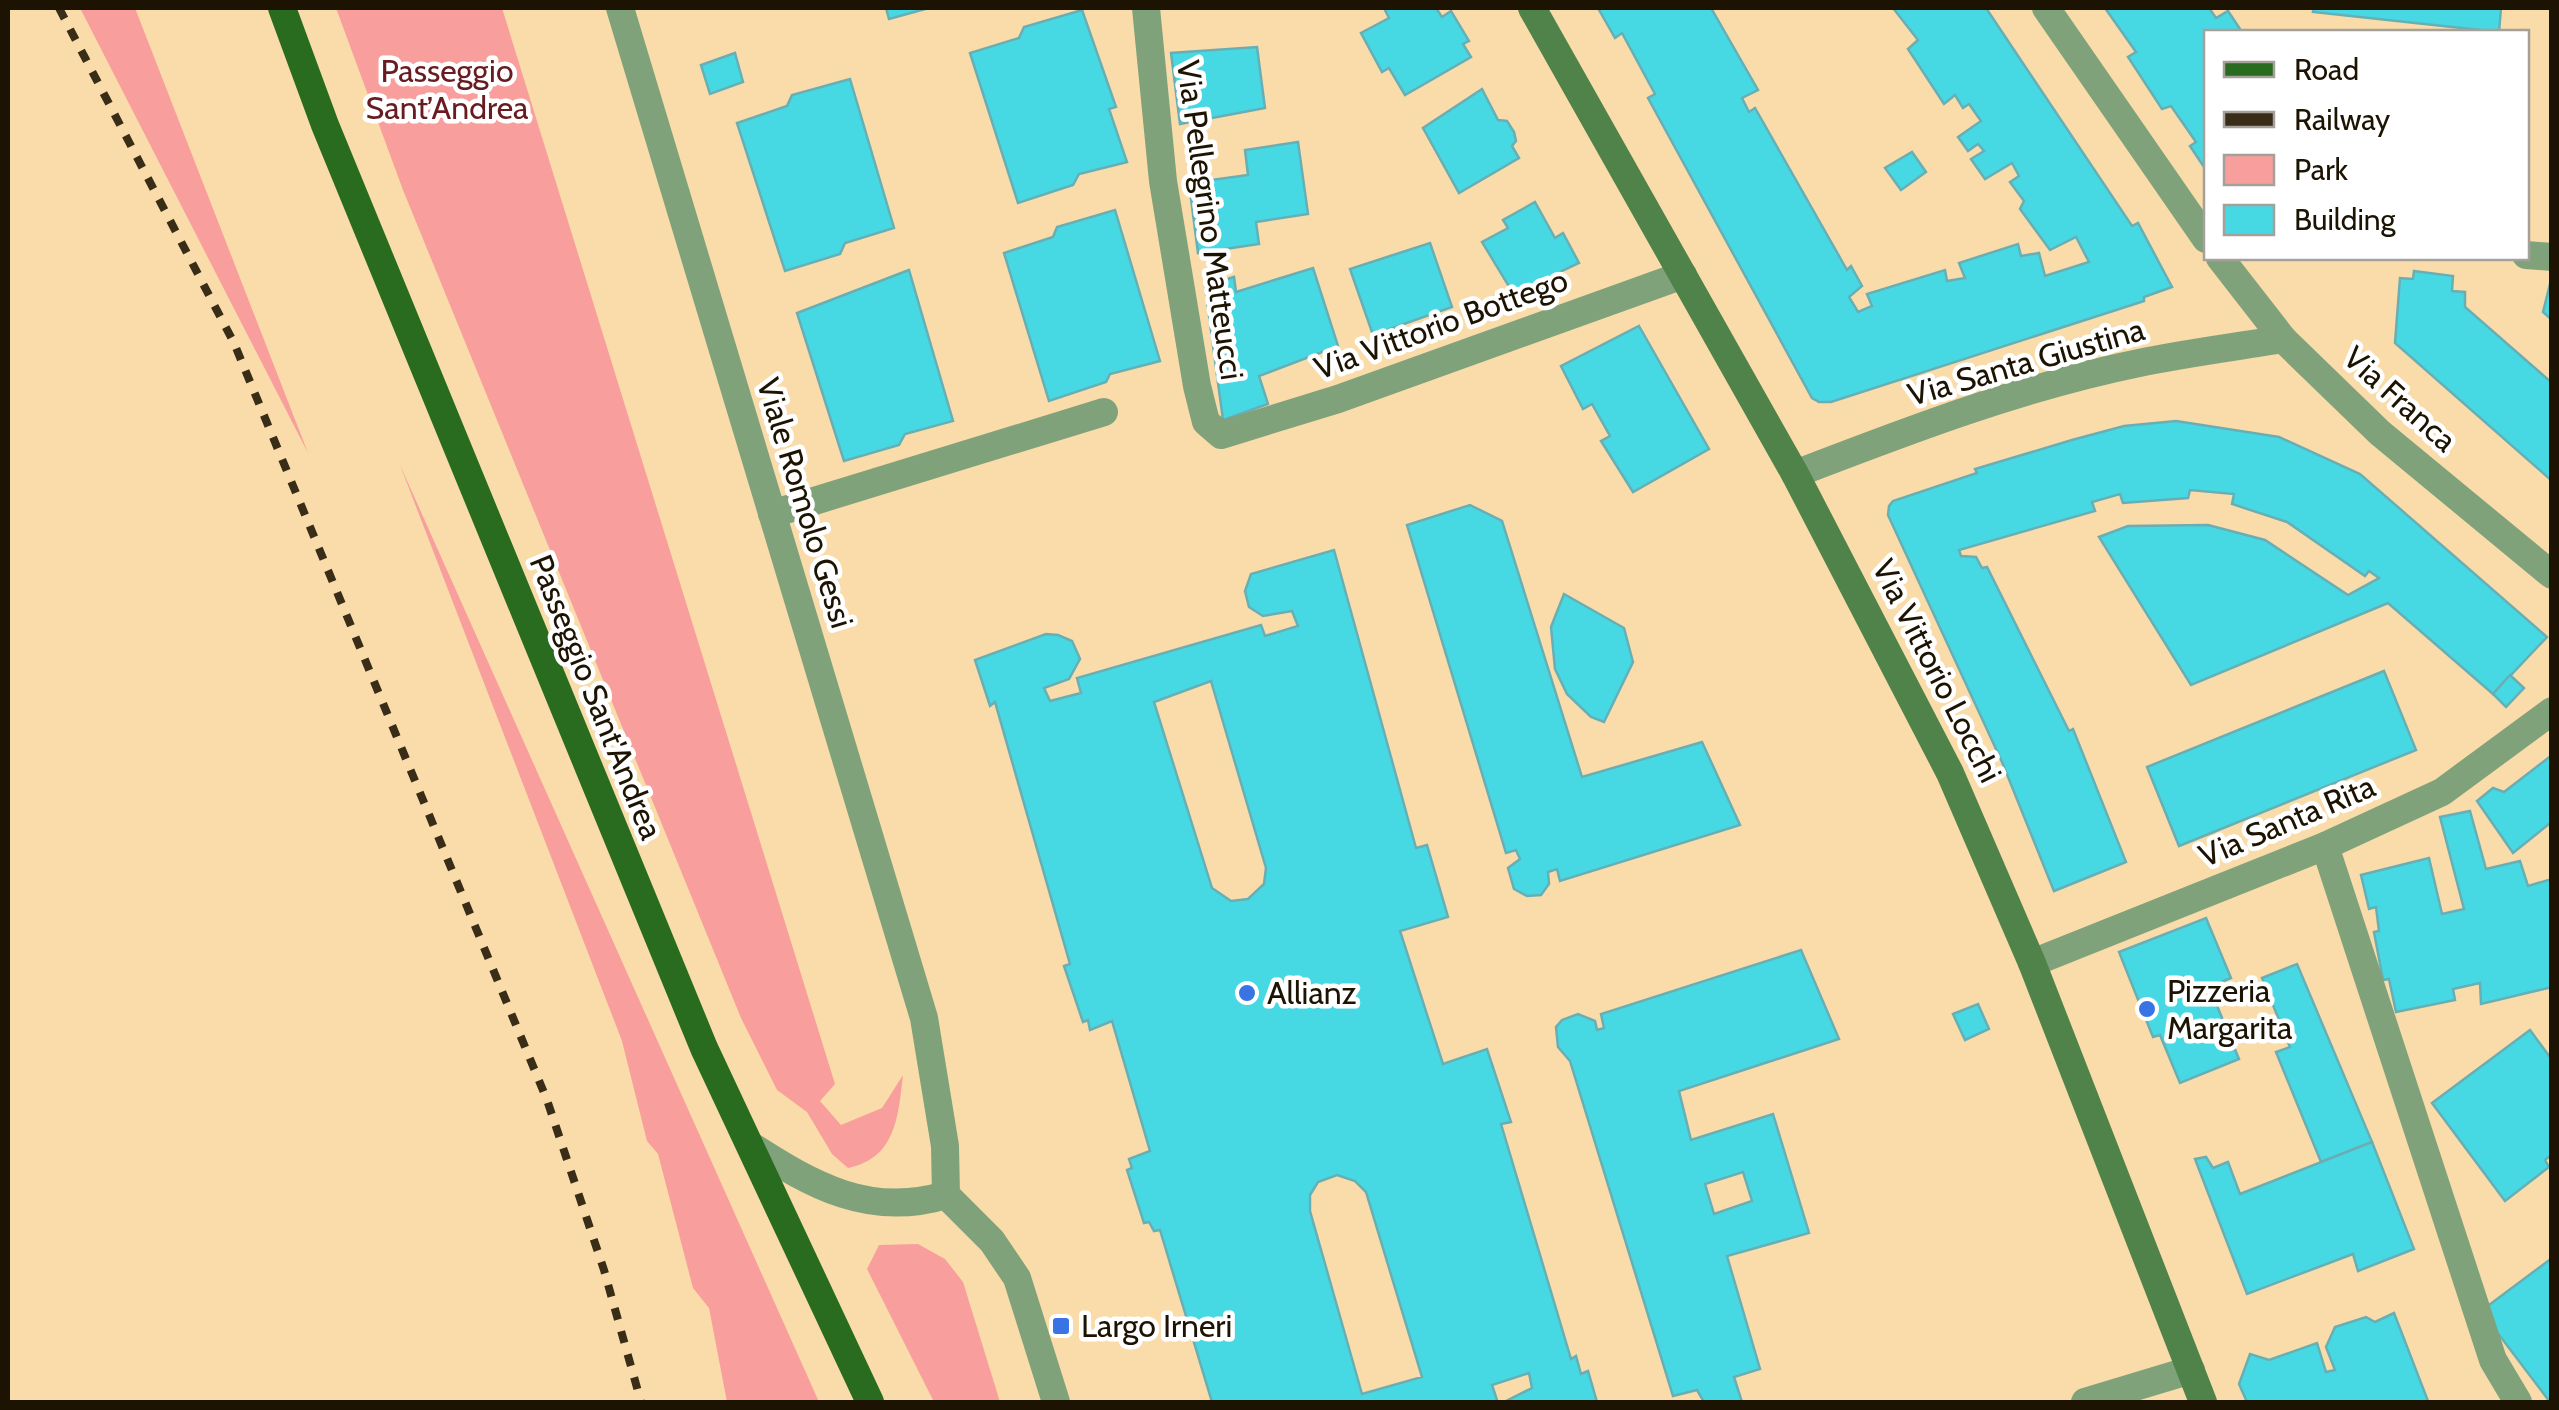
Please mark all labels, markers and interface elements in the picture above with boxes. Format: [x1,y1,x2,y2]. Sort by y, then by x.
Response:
legend [2204,30,2529,260]
park label: Passeggio Sant’Andrea [366,51,529,127]
text: Road [2294,51,2359,88]
street label: Via Pellegrino Matteucci [1169,58,1252,382]
text: Railway [2294,101,2390,138]
text: Park [2294,151,2349,188]
text: Building [2294,201,2397,238]
street label: Via Vittorio Bottego [1309,260,1573,387]
street label: Via Santa Giustina [1903,309,2149,414]
street label: Via Franca [2336,338,2465,460]
street label: Viale Romolo Gessi [749,373,862,632]
street label: Passeggio Sant'Andrea [522,549,672,845]
street label: Via Vittorio Locchi [1864,553,2010,789]
street label: Via Santa Rita [2193,766,2381,875]
place label: Pizzeria Margarita [2167,971,2293,1047]
place label: Allianz [1267,973,1357,1012]
marker: Allianz [1236,982,1258,1004]
marker: Pizzeria Margarita [2136,998,2158,1020]
place label: Largo Irneri [1081,1306,1232,1345]
marker: Largo Irneri [1050,1315,1072,1337]

